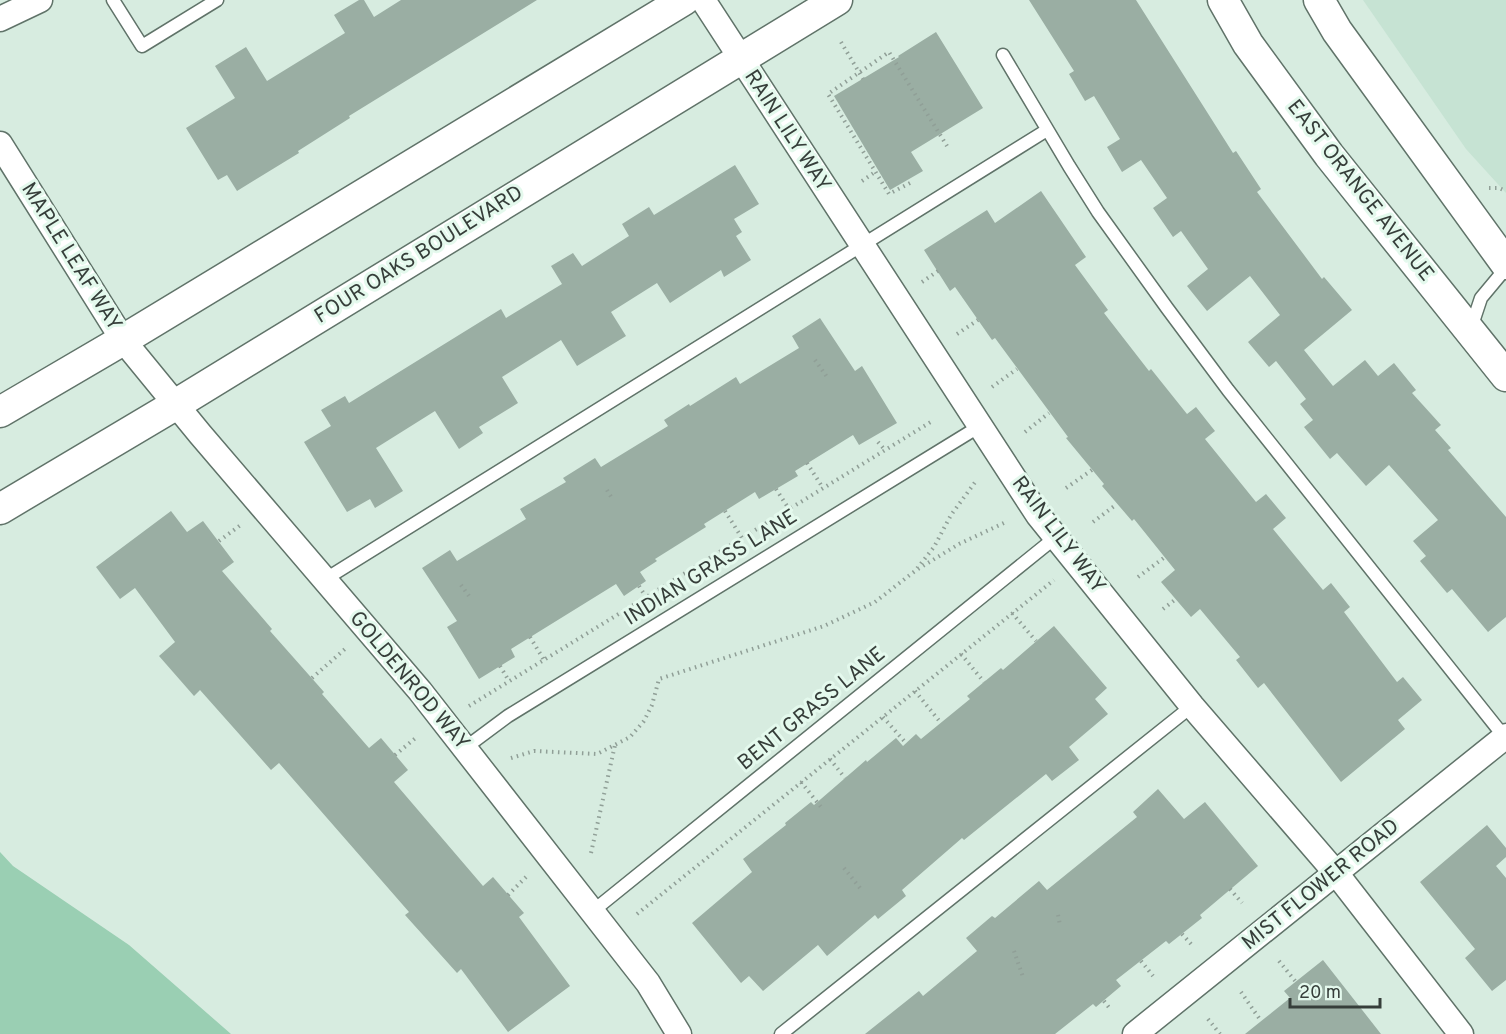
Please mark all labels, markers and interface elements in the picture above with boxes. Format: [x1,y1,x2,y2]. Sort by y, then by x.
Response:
street label: RAIN LILY WAY [738,65,836,197]
street label: EAST ORANGE AVENUE [1281,95,1439,287]
street label: MAPLE LEAF WAY [15,178,127,336]
street label: FOUR OAKS BOULEVARD [310,180,528,330]
street label: RAIN LILY WAY [1005,471,1111,599]
street label: INDIAN GRASS LANE [619,504,803,632]
street label: GOLDENROD WAY [343,606,475,756]
street label: BENT GRASS LANE [733,641,891,777]
street label: MIST FLOWER ROAD [1237,813,1405,957]
scale bar [1290,971,1380,1009]
text: 20 m [1299,982,1341,1005]

